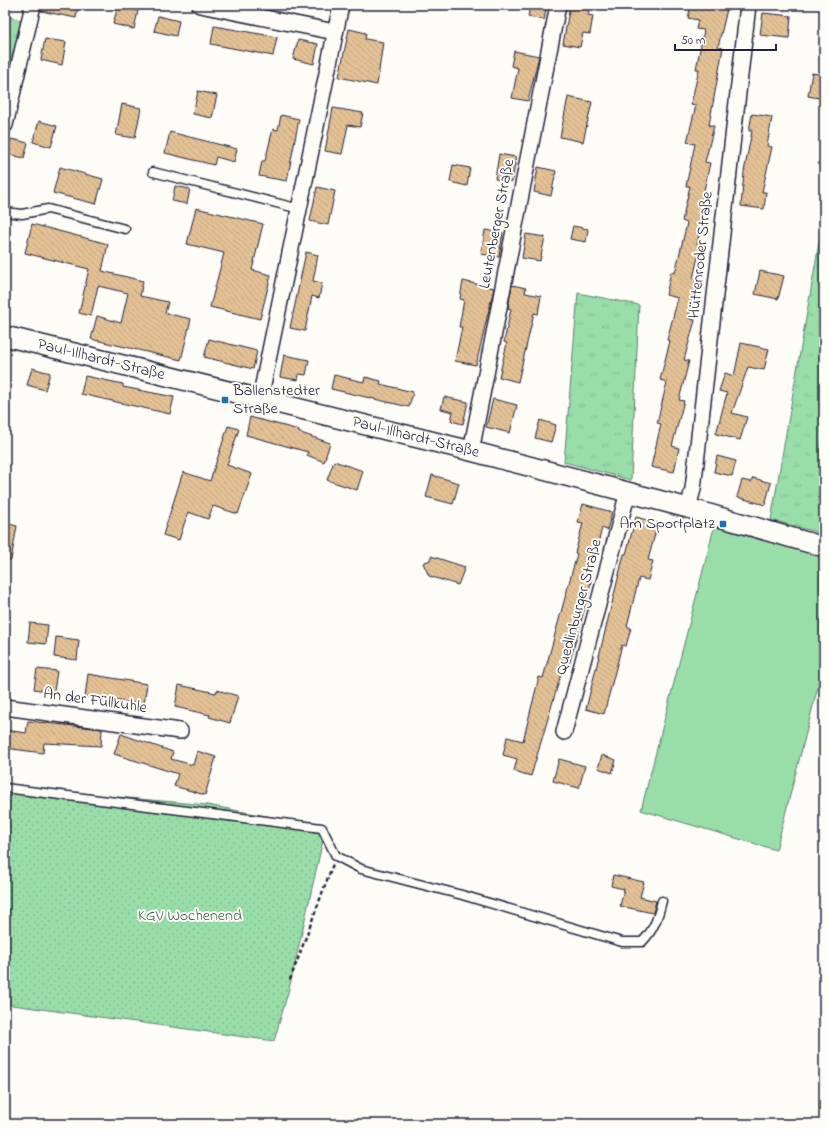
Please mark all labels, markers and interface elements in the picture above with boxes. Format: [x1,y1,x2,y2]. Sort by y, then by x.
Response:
scale bar [675,26,776,52]
text: 50 m [681,32,705,50]
street label: Leutenberger Straße [473,156,521,291]
street label: Hüttenroder Straße [682,190,720,320]
street label: Paul-Illhardt-Straße [35,332,168,387]
place label: Ballenstedter Straße [232,379,320,421]
marker: Ballenstedter Straße [220,395,230,405]
street label: Paul-Illhardt-Straße [350,410,483,465]
place label: Am Sportplatz [619,512,715,536]
marker: Am Sportplatz [718,519,728,529]
street label: Quedlinburger Straße [549,536,609,678]
street label: An der Füllkuhle [42,682,149,720]
park label: KGV Wochenend [138,904,242,928]

